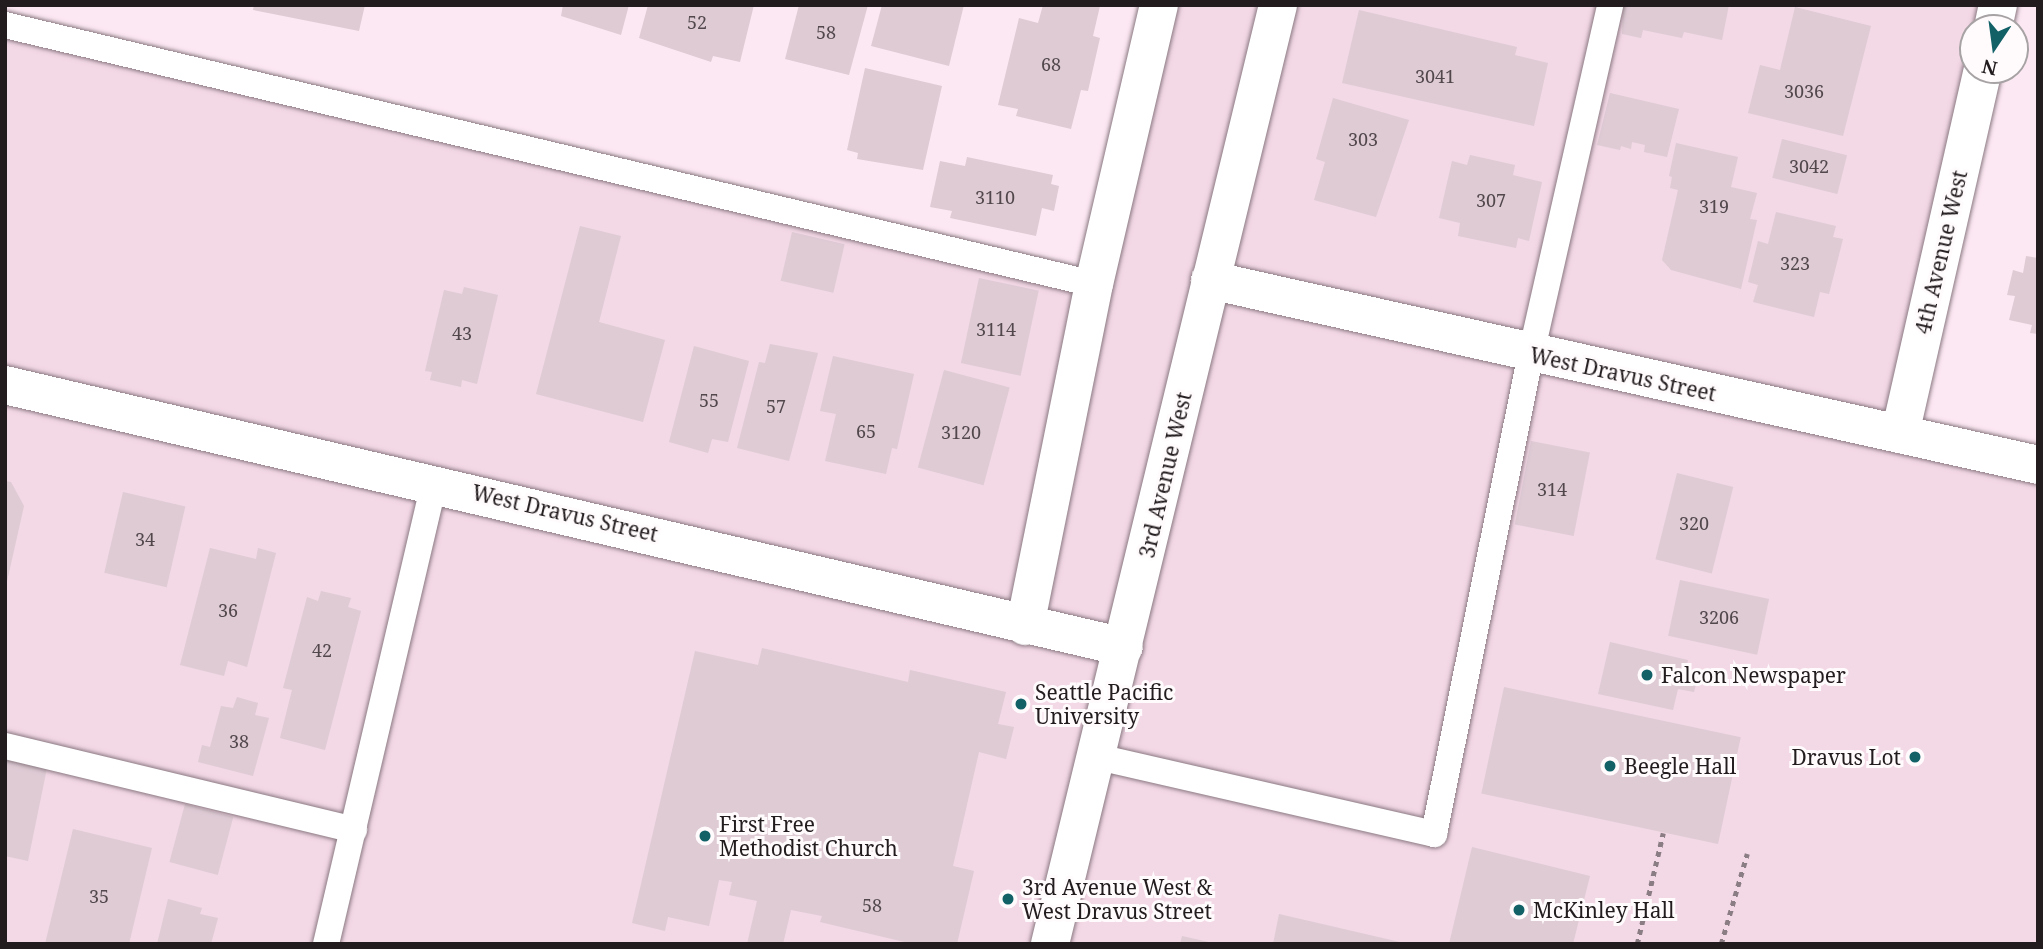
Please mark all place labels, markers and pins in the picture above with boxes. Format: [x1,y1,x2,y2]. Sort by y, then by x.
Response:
place label: Falcon Newspaper [1661,662,1846,688]
marker: Falcon Newspaper [1639,667,1655,683]
place label: Seattle Pacific University [1035,679,1173,729]
marker: Seattle Pacific University [1013,696,1029,712]
place label: Dravus Lot [1791,744,1901,770]
marker: Dravus Lot [1907,749,1923,765]
place label: Beegle Hall [1624,753,1736,779]
marker: Beegle Hall [1602,758,1618,774]
place label: First Free Methodist Church [719,811,898,861]
marker: First Free Methodist Church [697,828,713,844]
place label: 3rd Avenue West & West Dravus Street [1022,874,1212,924]
marker: 3rd Avenue West & West Dravus Street [1000,891,1016,907]
place label: McKinley Hall [1533,897,1675,923]
marker: McKinley Hall [1511,902,1527,918]

